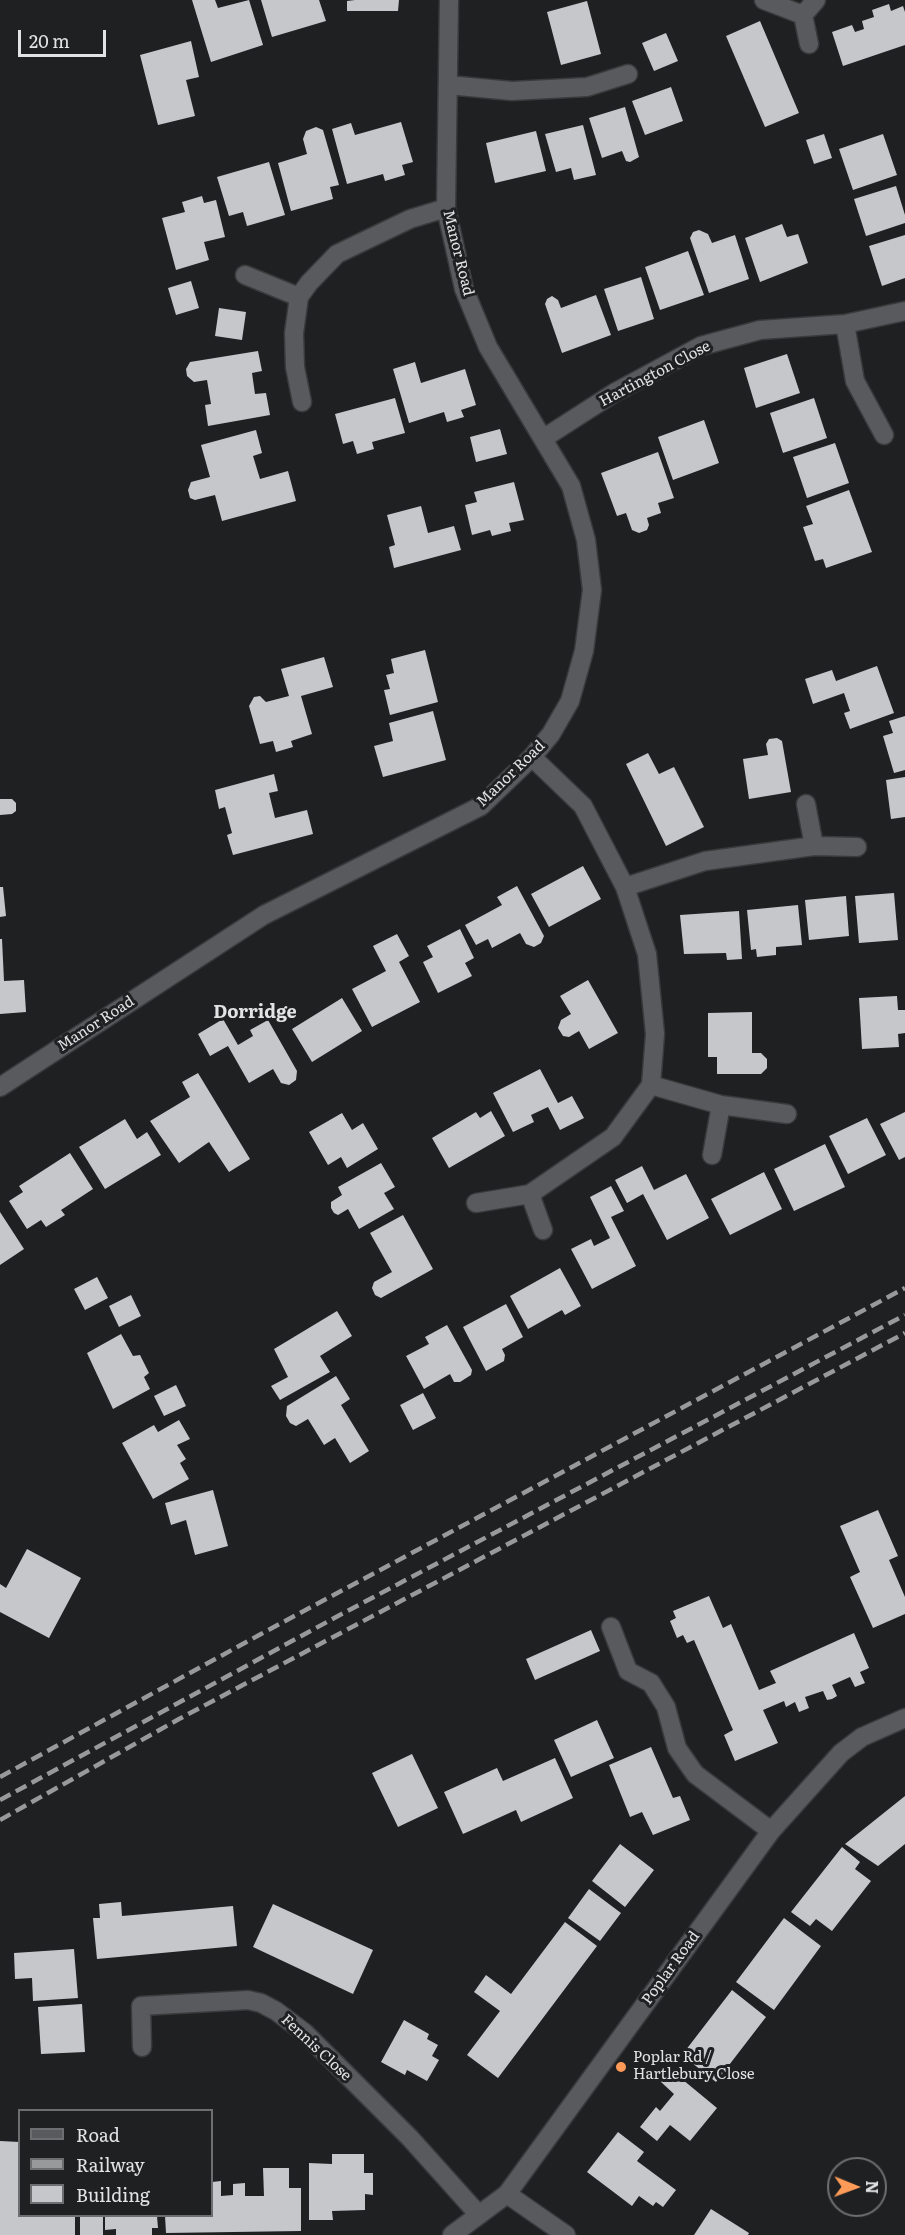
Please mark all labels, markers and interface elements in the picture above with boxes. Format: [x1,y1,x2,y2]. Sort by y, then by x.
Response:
scale bar [21,18,110,56]
text: 20 m [29,27,70,54]
street label: Manor Road [439,208,477,298]
street label: Hartington Close [597,337,713,411]
street label: Manor Road [473,737,549,811]
street label: Manor Road [54,993,138,1055]
district label: Dorridge [213,1002,297,1024]
street label: Poplar Road [638,1928,704,2008]
street label: Fennis Close [277,2011,355,2085]
place label: Poplar Rd / Hartlebury Close [633,2049,754,2084]
marker: Poplar Rd / Hartlebury Close [614,2060,628,2074]
legend [18,2109,213,2217]
text: Road [76,2121,120,2148]
text: Railway [76,2151,145,2178]
north arrow [827,2157,887,2217]
text: N [861,2180,885,2194]
text: Building [76,2181,150,2208]

